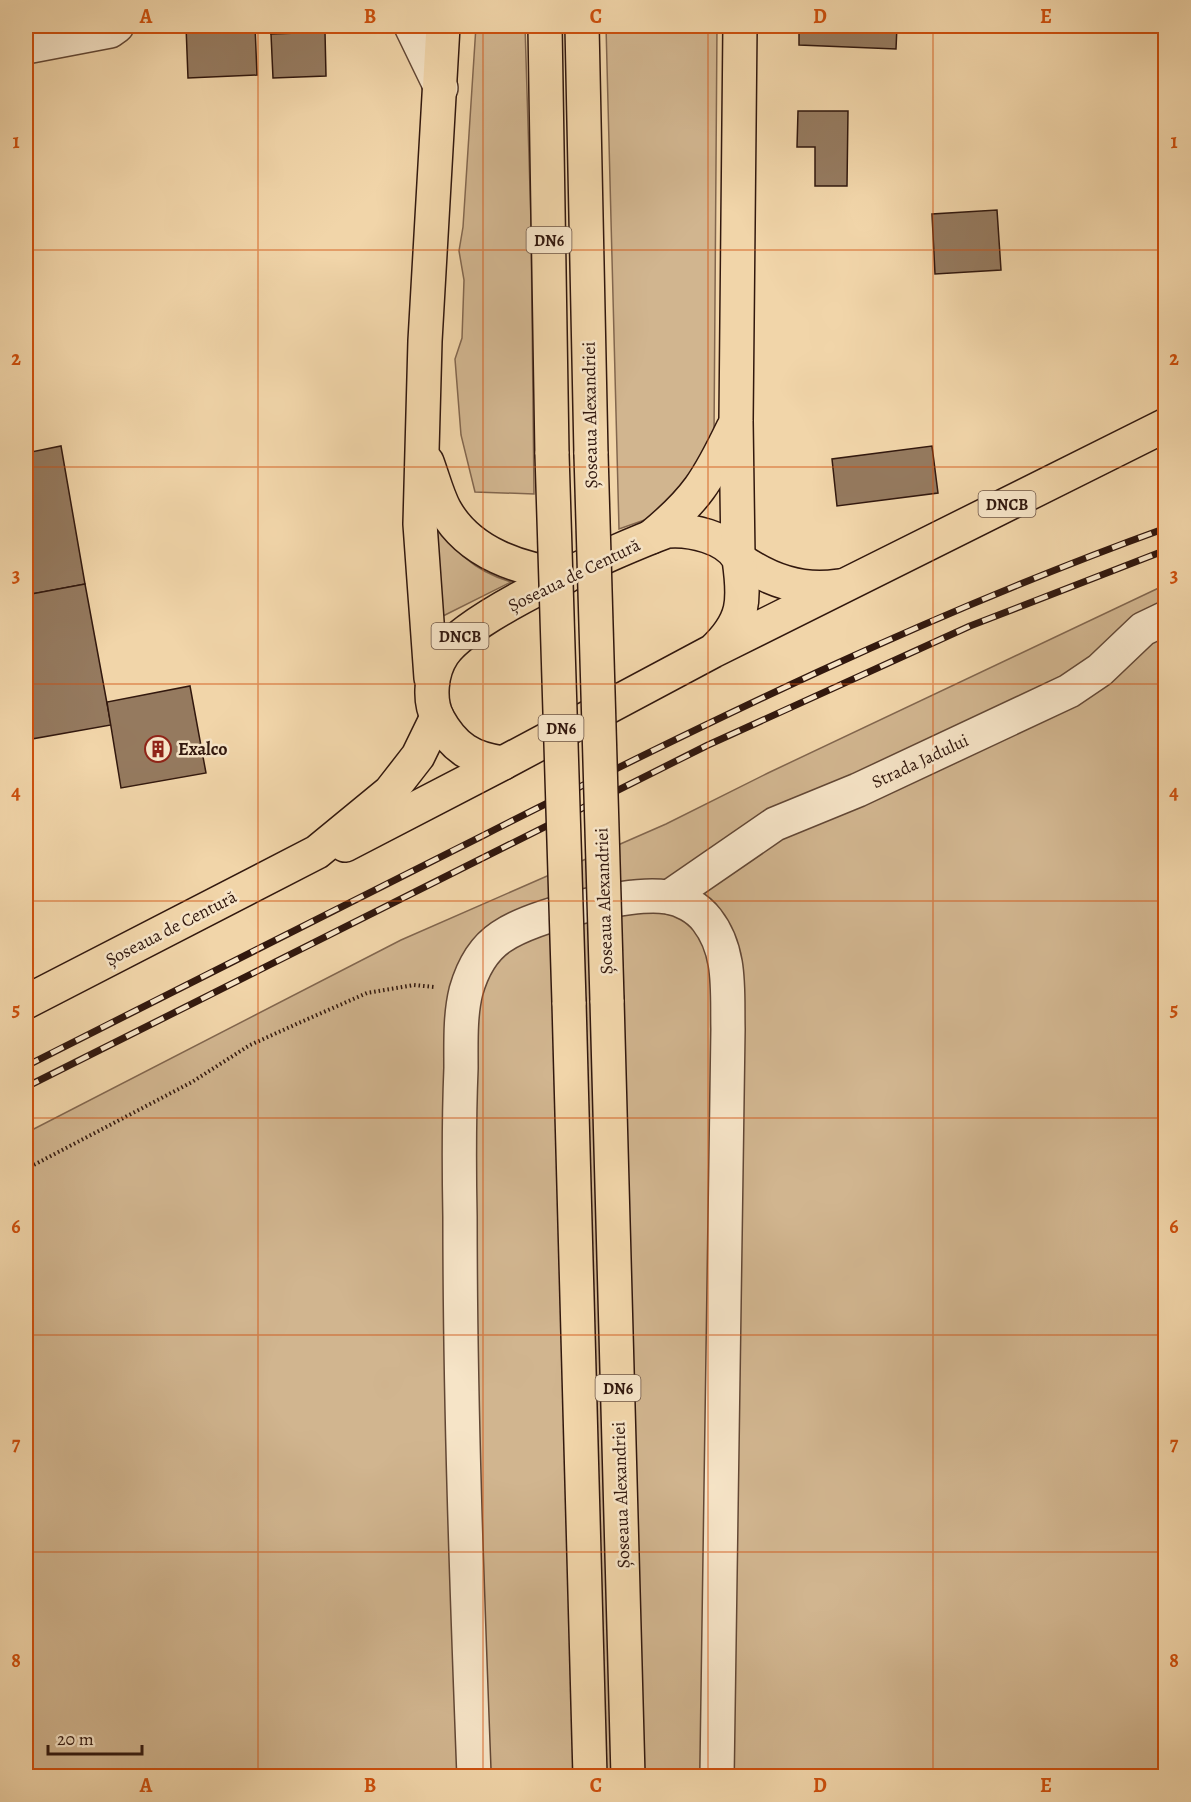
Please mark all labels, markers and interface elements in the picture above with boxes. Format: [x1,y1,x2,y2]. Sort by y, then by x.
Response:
text: A [139,3,153,30]
text: B [364,3,376,30]
text: C [590,3,602,30]
text: D [813,3,827,30]
text: E [1040,3,1052,30]
text: 1 [12,128,20,155]
text: 1 [1170,128,1178,155]
road number: DN6 [526,227,572,253]
street label: Șoseaua Alexandriei [577,341,603,489]
text: 2 [11,345,21,372]
text: 2 [1169,345,1179,372]
road number: DNCB [978,491,1036,517]
street label: Șoseaua de Centură [504,532,645,617]
text: 3 [12,562,20,589]
text: 3 [1170,562,1178,589]
road number: DNCB [432,623,488,649]
road number: DN6 [538,715,584,741]
street label: Strada Jadului [868,728,972,794]
building icon: Exalco [143,734,173,764]
place label: Exalco [178,737,228,761]
text: 4 [11,779,21,806]
text: 4 [1169,779,1179,806]
street label: Șoseaua Alexandriei [589,827,619,975]
street label: Șoseaua de Centură [101,884,241,971]
text: 5 [12,996,20,1023]
text: 5 [1170,996,1178,1023]
text: 6 [11,1213,21,1240]
text: 6 [1169,1213,1179,1240]
road number: DN6 [596,1375,640,1401]
street label: Șoseaua Alexandriei [606,1421,636,1569]
text: 7 [12,1430,21,1457]
text: 7 [1170,1430,1179,1457]
text: 8 [11,1647,21,1674]
text: 8 [1169,1647,1179,1674]
scale bar [48,1718,142,1756]
text: 20 m [57,1727,94,1751]
text: A [139,1772,153,1799]
text: B [364,1772,376,1799]
text: C [590,1772,602,1799]
text: D [813,1772,827,1799]
text: E [1040,1772,1052,1799]

